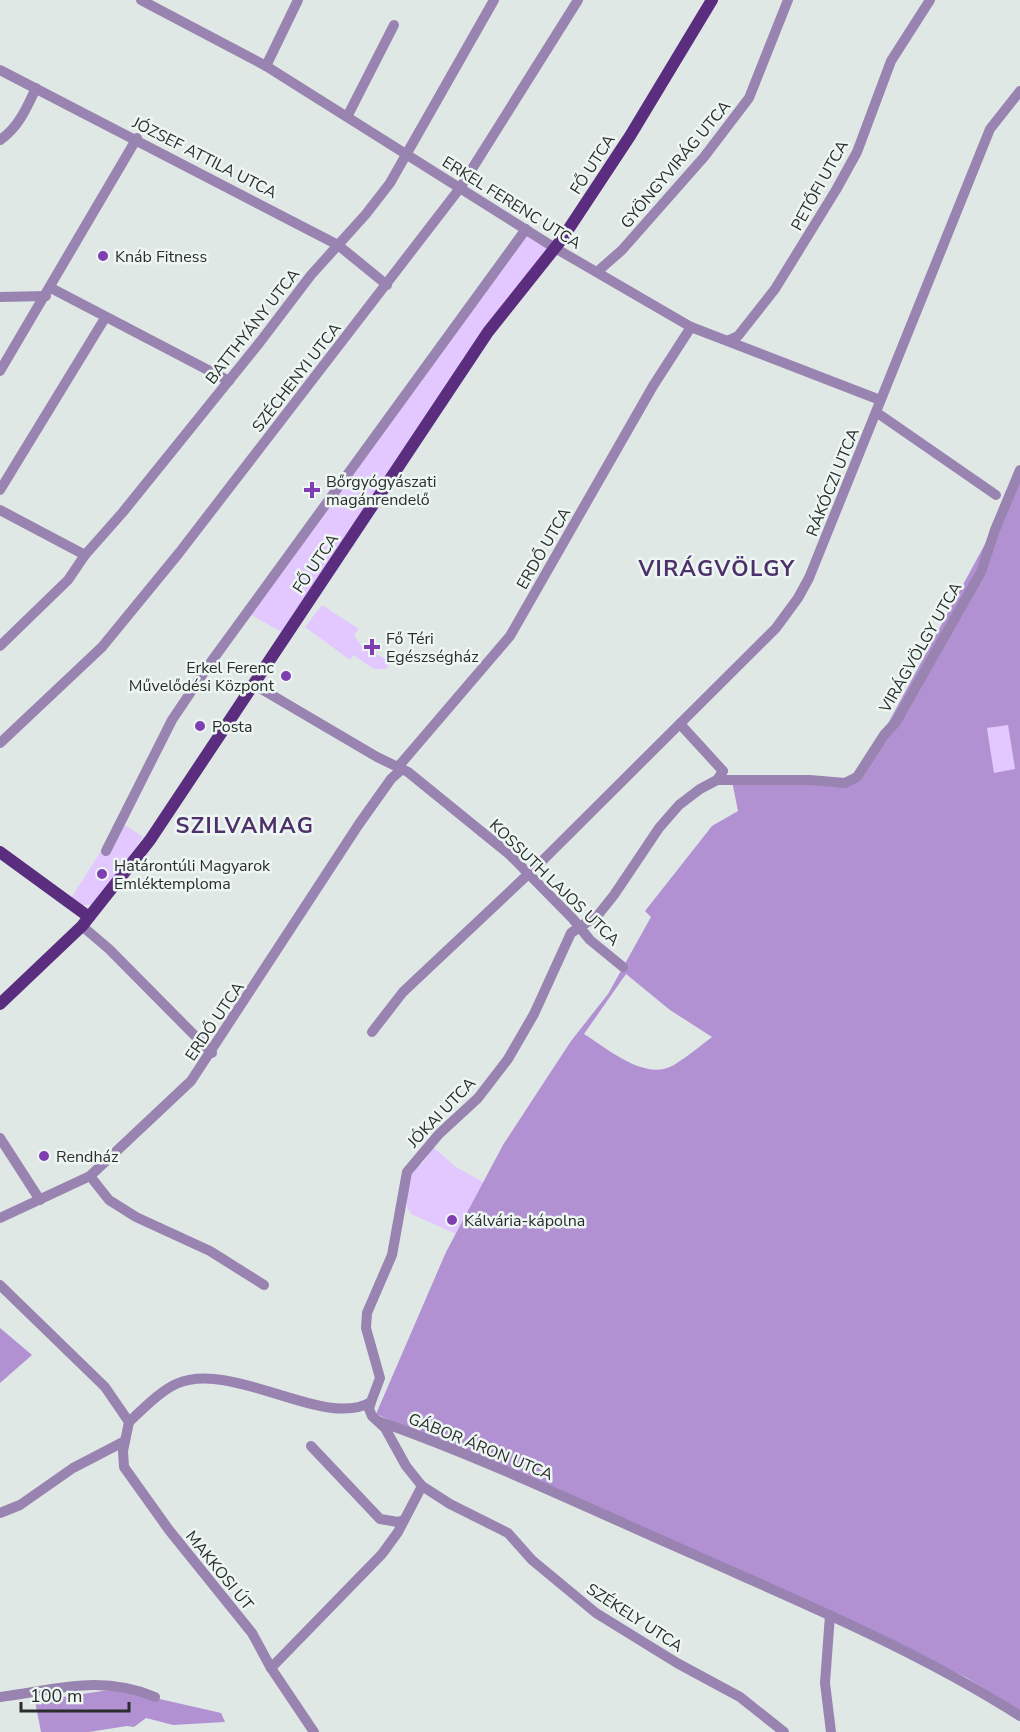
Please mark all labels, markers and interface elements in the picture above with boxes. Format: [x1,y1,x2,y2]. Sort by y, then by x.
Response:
street label: GYÖNGYVIRÁG UTCA [616,96,736,233]
street label: JÓZSEF ATTILA UTCA [128,111,281,204]
street label: FŐ UTCA [565,130,621,199]
street label: PETŐFI UTCA [786,136,854,235]
street label: ERKEL FERENC UTCA [438,151,585,255]
place label: Knáb Fitness [115,246,207,268]
marker: Knáb Fitness [96,249,110,263]
street label: BATTHYÁNY UTCA [201,264,305,389]
street label: SZÉCHENYI UTCA [247,318,347,437]
street label: RÁKÓCZI UTCA [801,425,865,540]
place label: Bőrgyógyászati magánrendelő [326,471,436,511]
marker: Bőrgyógyászati magánrendelő [303,481,321,499]
street label: ERDŐ UTCA [512,503,576,593]
street label: FŐ UTCA [288,529,344,598]
district label: VIRÁGVÖLGY [637,554,796,584]
street label: VIRÁGVÖLGY UTCA [874,578,967,718]
place label: Fő Téri Egészségház [386,628,479,668]
marker: Fő Téri Egészségház [363,638,381,656]
place label: Erkel Ferenc Művelődési Központ [129,657,275,697]
marker: Erkel Ferenc Művelődési Központ [279,669,293,683]
place label: Posta [212,716,252,738]
marker: Posta [193,719,207,733]
district label: SZILVAMAG [176,811,314,841]
street label: KOSSUTH LAJOS UTCA [484,815,625,951]
place label: Határontúli Magyarok Emléktemploma [114,855,271,895]
marker: Határontúli Magyarok Emléktemploma [95,867,109,881]
street label: ERDŐ UTCA [180,977,250,1065]
street label: JÓKAI UTCA [402,1073,481,1153]
place label: Rendház [56,1146,118,1168]
marker: Rendház [37,1149,51,1163]
place label: Kálvária-kápolna [464,1210,585,1232]
marker: Kálvária-kápolna [445,1213,459,1227]
street label: GÁBOR ÁRON UTCA [405,1408,557,1486]
street label: MAKKOSI ÚT [180,1526,258,1615]
street label: SZÉKELY UTCA [582,1578,687,1657]
scale bar [21,1675,129,1713]
text: 100 m [30,1684,82,1708]

